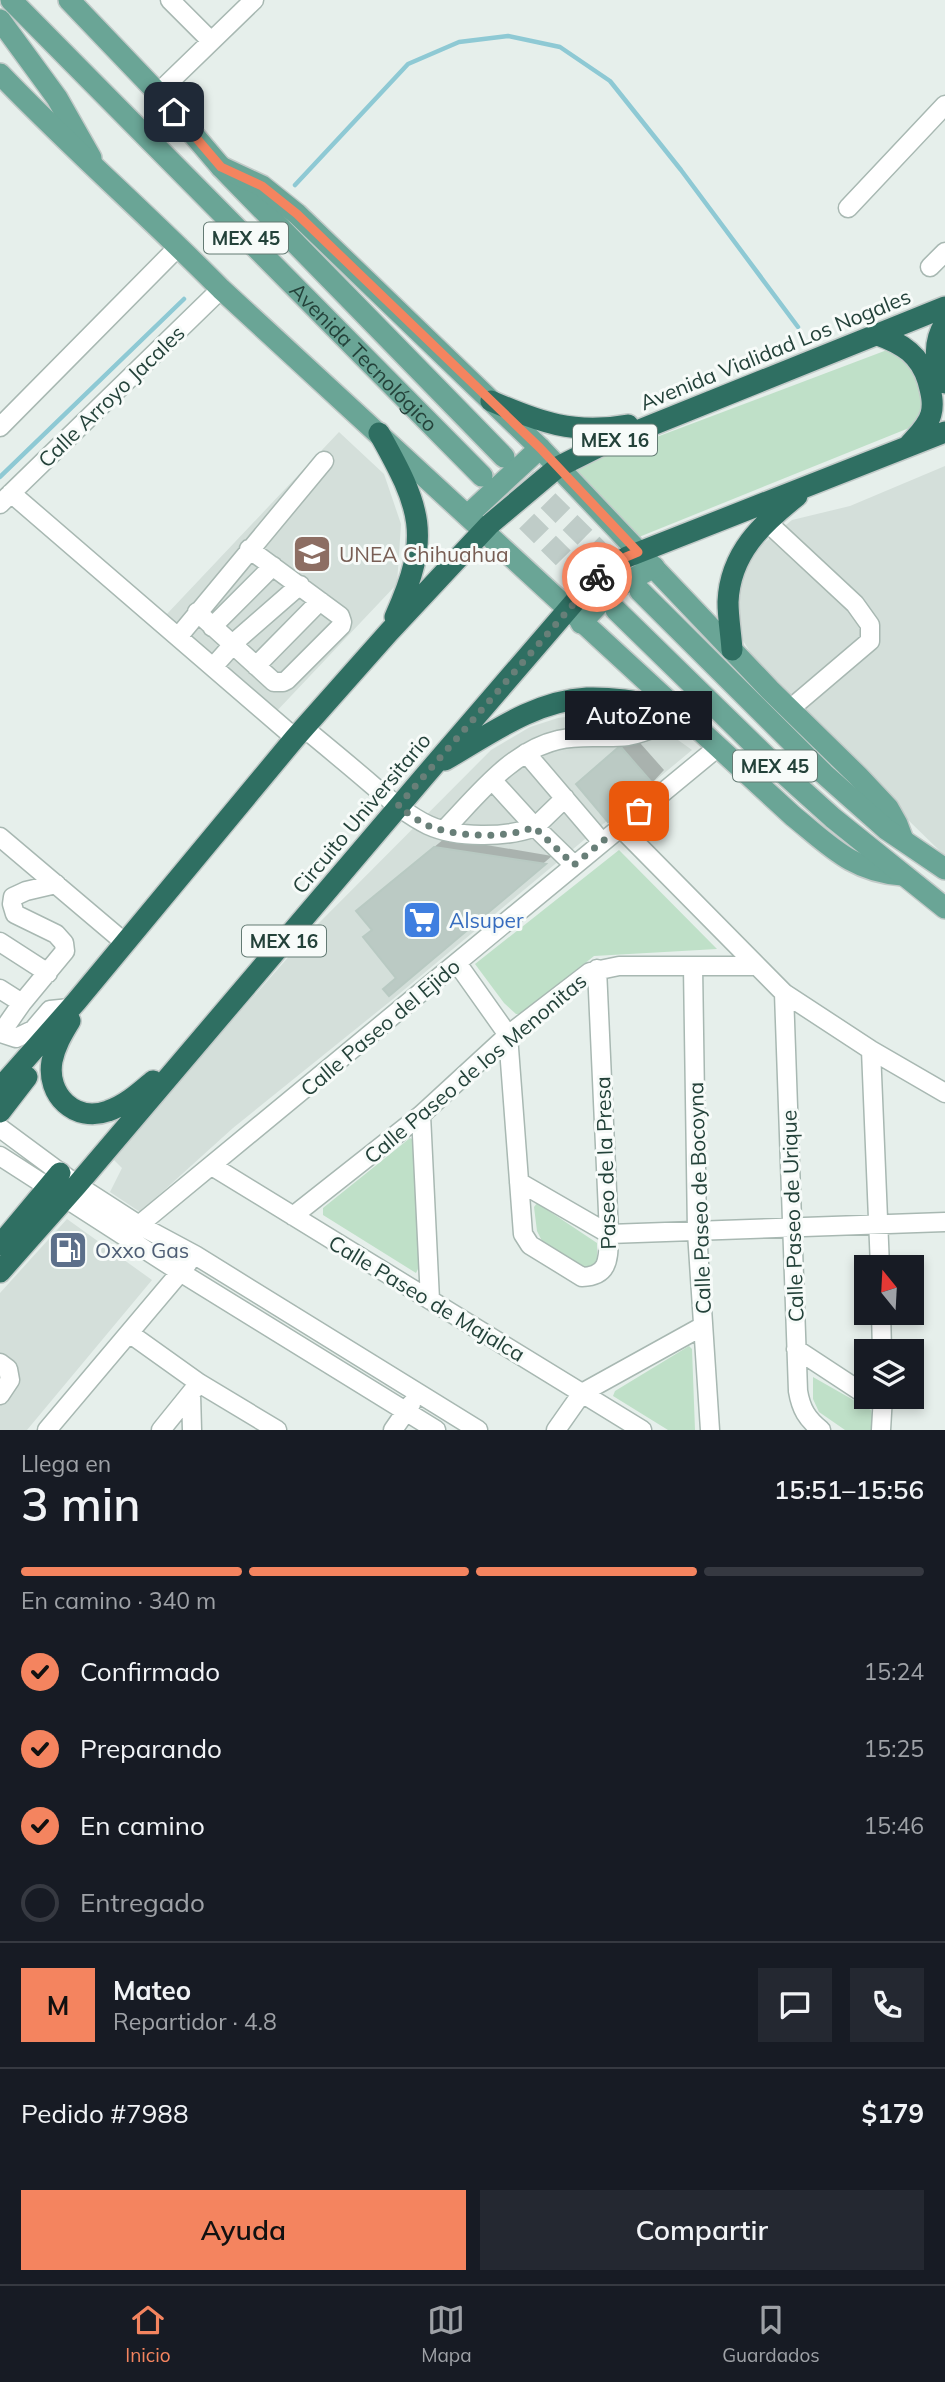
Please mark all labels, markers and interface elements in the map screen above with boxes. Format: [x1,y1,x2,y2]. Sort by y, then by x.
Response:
pin [144,82,204,142]
icon: home [155,93,193,131]
road number: MEX 45 [204,222,288,254]
street label: Avenida Tecnológico [285,277,443,437]
street label: Avenida Vialidad Los Nogales [636,283,914,415]
street label: Calle Arroyo Jacales [32,319,190,473]
road number: MEX 16 [573,424,657,456]
school or university icon: UNEA Chihuahua [291,533,333,575]
place label: UNEA Chihuahua [339,541,509,567]
courier [562,542,632,612]
icon: bike [578,558,616,596]
callout: AutoZone [566,692,712,741]
text: AutoZone [586,701,691,730]
street label: Circuito Universitario [286,727,436,899]
road number: MEX 45 [733,750,817,782]
pin [609,781,669,841]
icon: bag [620,792,658,830]
supermarket icon: Alsuper [401,899,443,941]
place label: Alsuper [449,907,524,933]
road number: MEX 16 [242,925,326,956]
street label: Calle Paseo del Ejido [295,953,465,1101]
street label: Calle Paseo de los Menonitas [358,967,592,1169]
street label: Paseo de la Presa [589,1076,621,1250]
street label: Calle Paseo de Bocoyna [682,1081,716,1315]
street label: Calle Paseo de Urique [775,1110,809,1322]
fuel station icon: Oxxo Gas [47,1229,89,1271]
street label: Calle Paseo de Majalca [324,1229,530,1367]
place label: Oxxo Gas [95,1237,189,1263]
north arrow [854,1255,924,1325]
map controls [854,1255,924,1409]
button: layers [854,1339,924,1409]
text: Llega en [21,1449,111,1478]
text: 15:51–15:56 [774,1473,924,1506]
text: 3 min [21,1475,140,1533]
text: En camino · 340 m [21,1586,216,1615]
icon: check [21,1653,59,1691]
text: Confirmado [80,1655,220,1688]
text: 15:24 [864,1657,924,1686]
icon: check [21,1730,59,1768]
text: Preparando [80,1732,222,1765]
text: 15:25 [864,1734,924,1763]
icon: check [21,1807,59,1845]
text: En camino [80,1809,205,1842]
text: 15:46 [864,1811,924,1840]
text: Entregado [80,1886,205,1919]
button: chat [758,1968,832,2042]
button: phone [850,1968,924,2042]
text: Mateo [113,1974,191,2007]
text: M [47,1989,69,2022]
text: Repartidor · 4.8 [113,2007,277,2036]
text: Pedido #7988 [21,2097,189,2130]
text: $179 [862,2097,924,2130]
button: Ayuda [21,2190,466,2270]
button: Compartir [480,2190,924,2270]
tab: Inicio [125,2301,171,2367]
tab: Mapa [421,2301,472,2367]
tab: Guardados [722,2301,820,2367]

